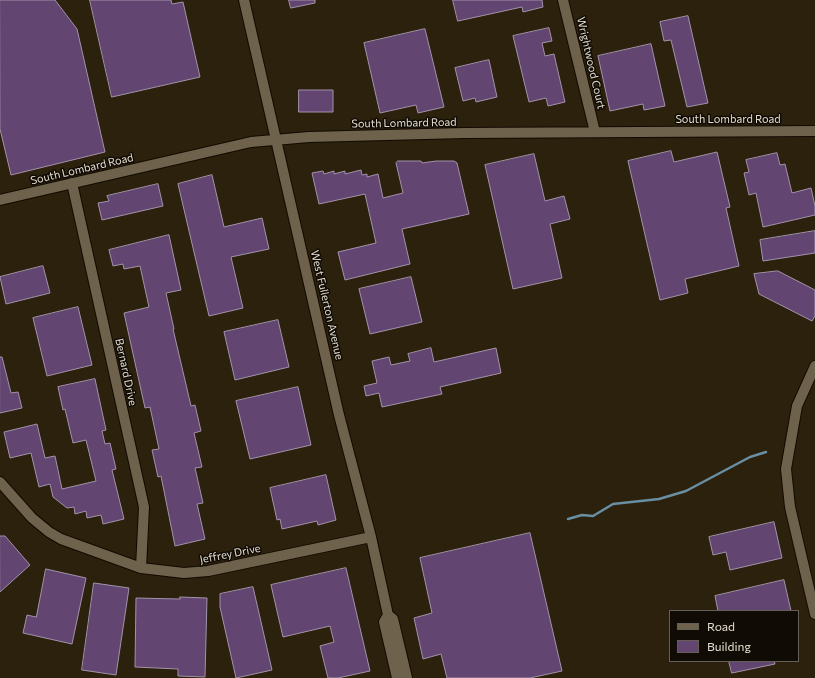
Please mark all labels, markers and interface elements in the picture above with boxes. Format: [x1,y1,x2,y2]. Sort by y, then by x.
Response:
street label: Wrightwood Court [574,16,608,110]
street label: South Lombard Road [675,112,781,126]
street label: South Lombard Road [351,115,457,131]
street label: South Lombard Road [29,151,135,187]
street label: West Fullerton Avenue [308,249,346,361]
street label: Bernard Drive [112,337,140,407]
street label: Jeffrey Drive [199,542,261,566]
legend [669,610,799,662]
text: Road [707,619,735,633]
text: Building [707,639,751,653]

